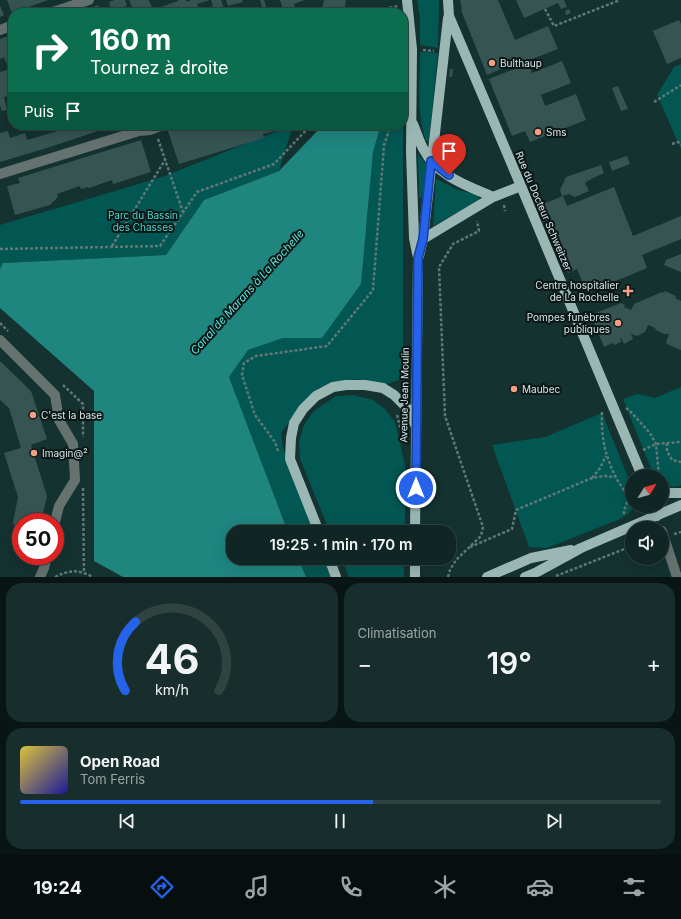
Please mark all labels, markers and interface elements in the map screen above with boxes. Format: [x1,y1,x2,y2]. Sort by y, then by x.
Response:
text: 160 m [90,23,171,57]
icon: right [24,24,76,76]
text: Tournez à droite [90,57,229,78]
place label: Bulthaup [500,57,542,69]
marker: Bulthaup [487,58,497,68]
icon: arrive [62,100,84,122]
text: Puis [24,102,54,121]
place label: Sms [546,126,566,138]
marker: Sms [533,127,543,137]
pin [432,134,466,175]
icon: arrive [438,140,460,162]
street label: Rue du Docteur Schweitzer [513,149,575,273]
park label: Parc du Bassin des Chasses [108,209,178,233]
water label: Canal de Marans à La Rochelle [187,227,307,357]
place label: Centre hospitalier de La Rochelle [535,279,619,303]
marker: Centre hospitalier de La Rochelle [622,285,634,297]
place label: Pompes funèbres publiques [527,311,610,335]
marker: Pompes funèbres publiques [613,318,623,328]
street label: Avenue Jean Moulin [397,347,411,443]
place label: Maubec [522,383,561,395]
marker: Maubec [509,384,519,394]
place label: C'est la base [41,409,102,421]
marker: C'est la base [28,410,38,420]
place label: Imagin@² [42,447,88,459]
marker: Imagin@² [29,448,39,458]
position arrow [395,467,437,509]
north arrow [625,469,669,513]
map controls [625,469,669,565]
speed limit sign: 50 [12,513,64,565]
button: sound [625,521,669,565]
text: 19:25 · 1 min · 170 m [270,535,412,554]
text: Climatisation [358,625,436,641]
text: 46 [144,633,199,683]
text: 19° [486,645,532,681]
text: − [358,651,372,677]
text: + [646,651,661,677]
text: km/h [155,680,189,697]
text: Open Road [80,752,160,771]
text: Tom Ferris [80,771,145,787]
icon: previous [116,810,138,832]
icon: pause [329,810,351,832]
icon: next [543,810,565,832]
icon: directions [148,873,176,901]
icon: music [243,873,271,901]
icon: phone [337,873,365,901]
icon: climate [431,873,459,901]
icon: car [526,873,554,901]
icon: filters [620,873,648,901]
text: 19:24 [33,877,82,898]

